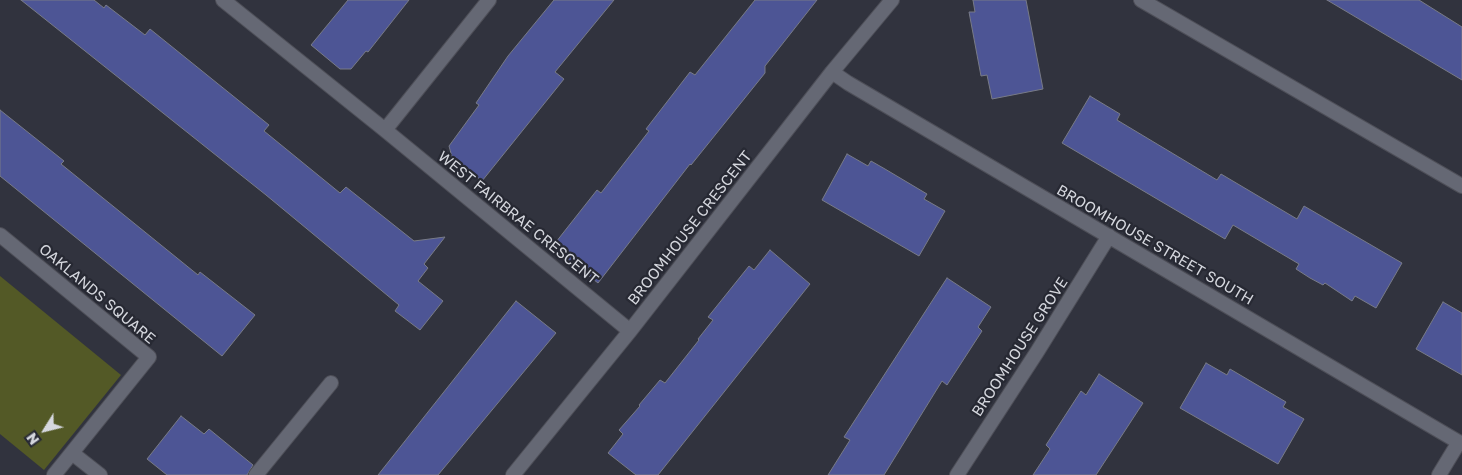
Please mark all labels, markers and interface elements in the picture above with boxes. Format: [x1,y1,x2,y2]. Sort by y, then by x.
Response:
street label: BROOMHOUSE CRESCENT [624,147,756,309]
street label: WEST FAIRBRAE CRESCENT [434,148,602,288]
street label: BROOMHOUSE STREET SOUTH [1053,181,1257,309]
street label: OAKLANDS SQUARE [35,240,159,348]
street label: BROOMHOUSE GROVE [968,274,1072,420]
north arrow [20,405,70,455]
text: N [22,430,42,448]

